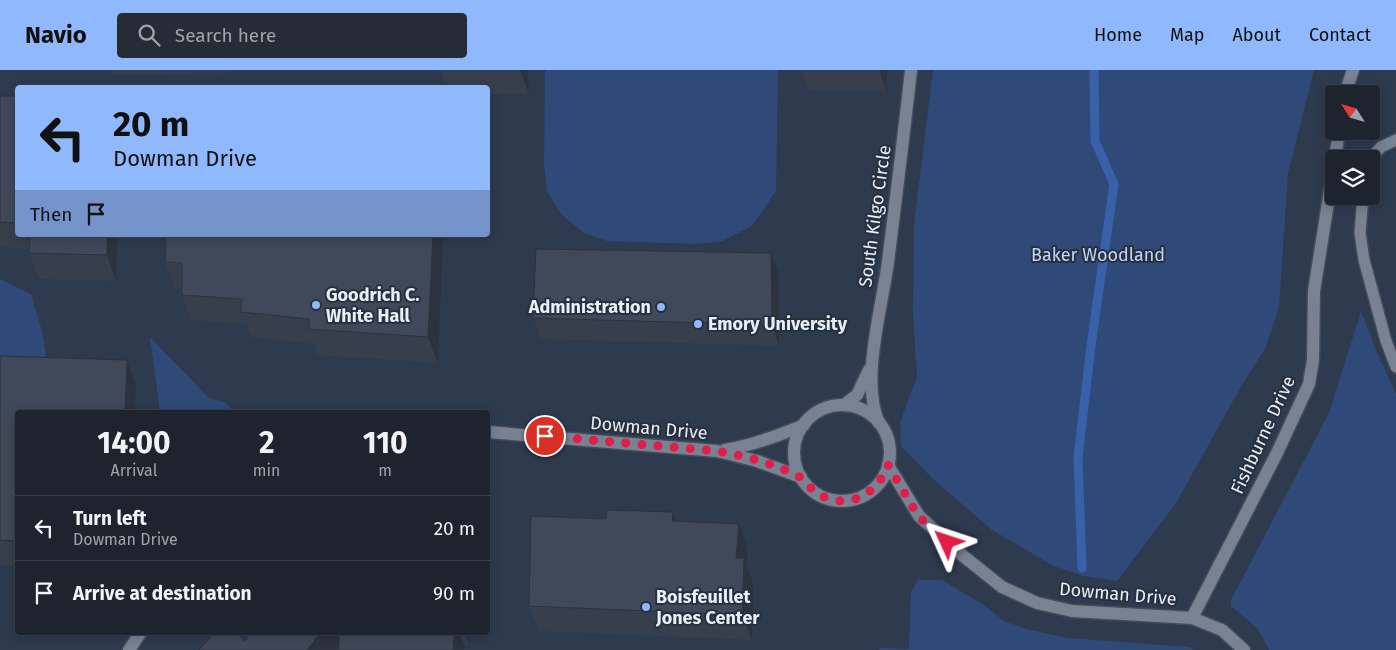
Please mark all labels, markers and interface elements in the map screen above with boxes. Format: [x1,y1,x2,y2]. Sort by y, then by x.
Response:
search box [117,13,467,58]
text: Navio [25,21,87,49]
icon: search [135,21,163,49]
text: Search here [175,24,276,47]
text: Home [1094,24,1142,46]
text: Map [1170,24,1204,46]
text: About [1232,24,1281,46]
text: Contact [1309,24,1371,46]
north arrow [1325,85,1380,140]
map controls [1325,85,1380,205]
text: 20 m [113,103,189,145]
icon: left [30,105,95,170]
street label: South Kilgo Circle [854,144,896,288]
text: Dowman Drive [113,145,257,172]
button: layers [1325,150,1380,205]
icon: arrive [82,200,110,228]
text: Then [30,203,72,226]
park label: Baker Woodland [1031,244,1165,266]
place label: Goodrich C. White Hall [326,284,420,327]
place label: Administration [528,296,651,318]
marker: Goodrich C. White Hall [310,299,322,311]
marker: Administration [655,301,667,313]
place label: Emory University [708,313,848,335]
marker: Emory University [692,318,704,330]
street label: Fishburne Drive [1226,372,1300,498]
street label: Dowman Drive [589,412,709,444]
pin [524,415,566,457]
icon: arrive [531,422,559,450]
text: 14:00 [97,425,171,461]
text: 2 [259,425,274,461]
text: 110 [363,425,408,461]
text: Arrival [110,461,157,480]
text: min [253,461,280,480]
text: m [378,461,392,480]
text: Turn left [73,507,147,530]
icon: left [30,514,58,542]
position arrow [920,515,972,567]
text: 20 m [434,517,475,540]
text: Dowman Drive [73,530,178,549]
street label: Dowman Drive [1058,578,1178,610]
icon: arrive [30,579,58,607]
text: Arrive at destination [73,582,252,605]
text: 90 m [433,582,475,605]
place label: Boisfeuillet Jones Center [655,586,760,629]
marker: Boisfeuillet Jones Center [640,601,652,613]

